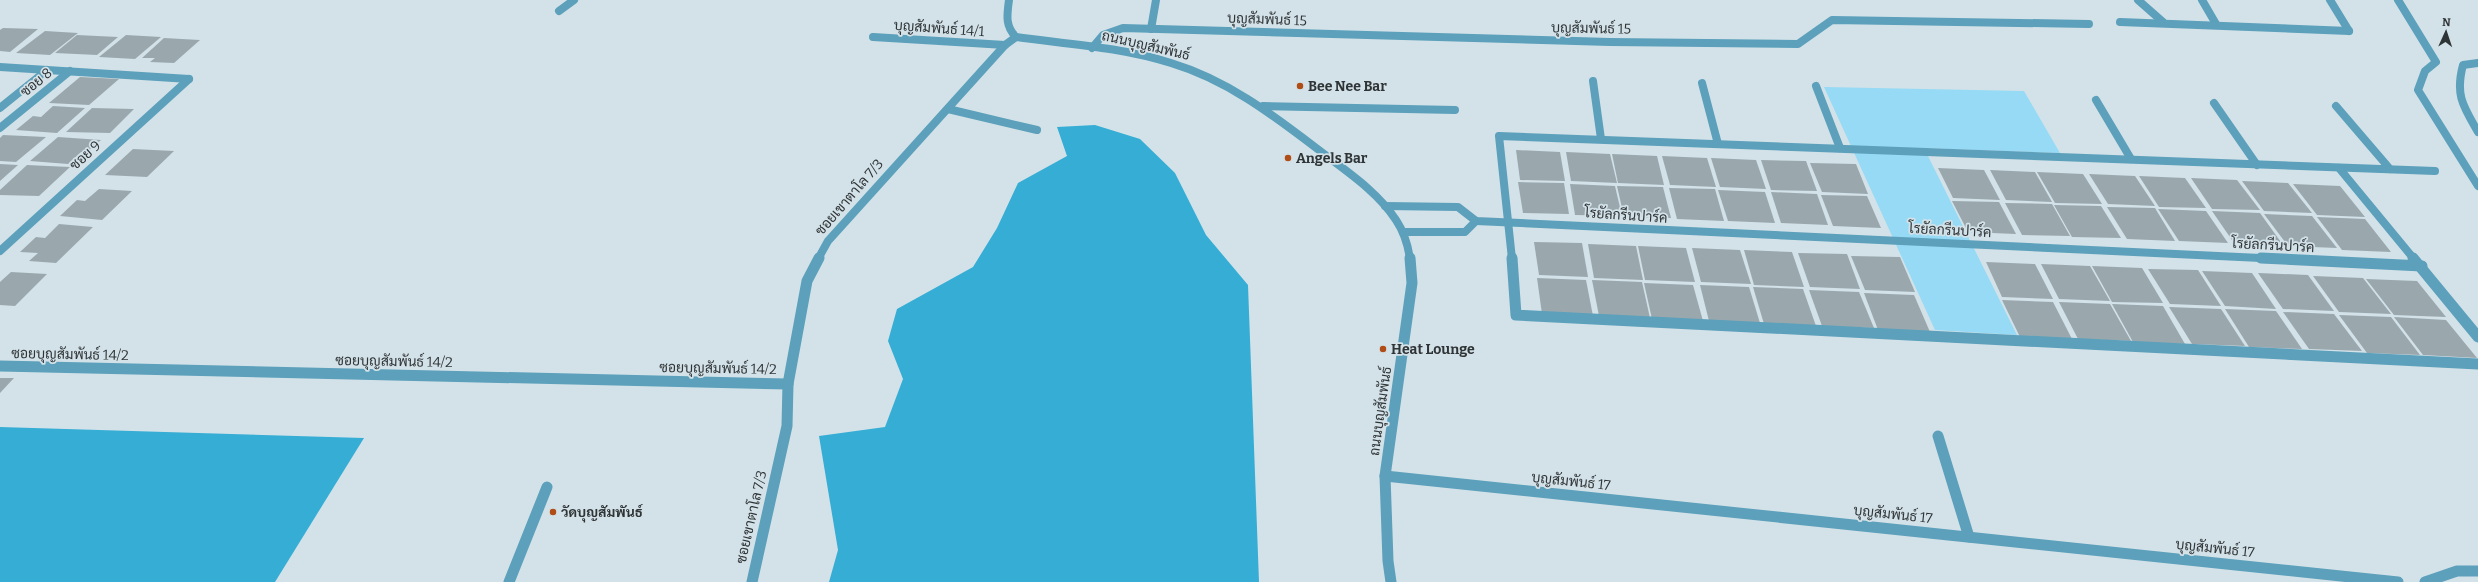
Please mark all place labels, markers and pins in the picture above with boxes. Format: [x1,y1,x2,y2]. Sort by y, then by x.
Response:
place label: Bee Nee Bar [1308,78,1387,95]
marker: Bee Nee Bar [1295,81,1305,91]
place label: Angels Bar [1296,150,1368,167]
marker: Angels Bar [1283,153,1293,163]
place label: Heat Lounge [1391,341,1475,358]
marker: Heat Lounge [1378,344,1388,354]
place label: วัดบุญสัมพันธ์ [561,503,644,523]
marker: วัดบุญสัมพันธ์ [548,507,558,517]

